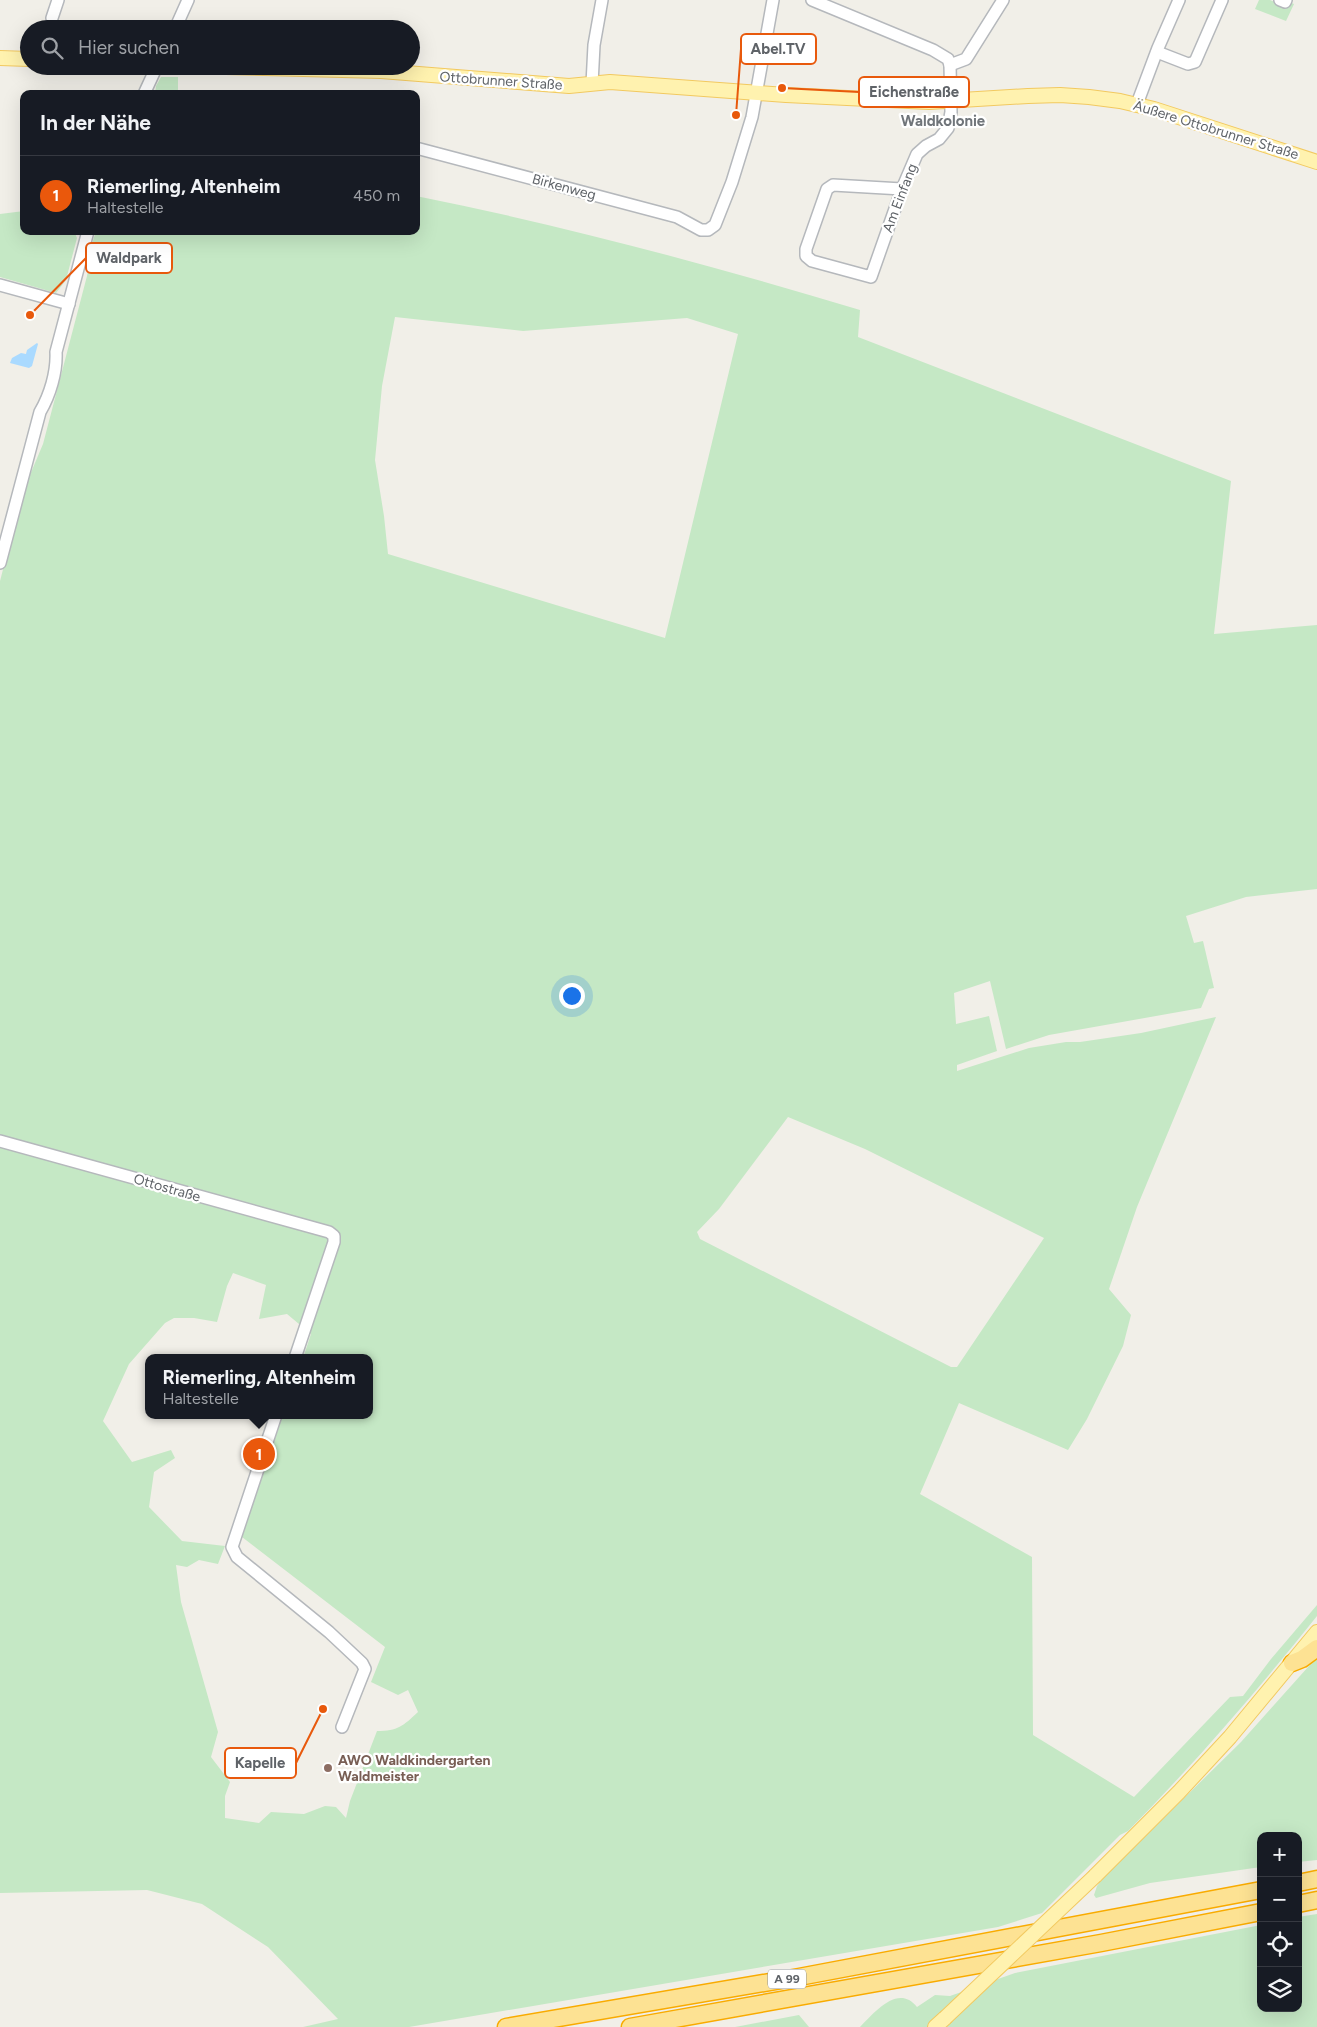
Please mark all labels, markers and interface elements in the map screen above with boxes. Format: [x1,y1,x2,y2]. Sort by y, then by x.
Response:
search box [20,20,420,75]
icon: search [38,34,66,62]
callout: Abel.TV [741,34,816,64]
text: Hier suchen [78,36,179,59]
text: Abel.TV [751,40,806,58]
street label: Ottobrunner Straße [439,68,563,94]
callout: Eichenstraße [859,77,969,107]
text: Eichenstraße [869,83,960,101]
street label: Äußere Ottobrunner Straße [1131,97,1301,163]
text: In der Nähe [40,110,151,135]
district label: Waldkolonie [901,112,986,130]
street label: Am Einfang [879,161,921,235]
street label: Birkenweg [530,170,598,204]
text: Riemerling, Altenheim [87,175,280,198]
text: 1 [53,186,59,205]
text: 450 m [353,186,400,205]
text: Haltestelle [87,198,163,217]
callout: Waldpark [86,243,172,273]
text: Waldpark [96,249,162,267]
your location [559,983,585,1009]
street label: Ottostraße [132,1170,203,1206]
popup [145,1354,373,1419]
text: Riemerling, Altenheim [162,1366,356,1389]
text: Haltestelle [162,1389,239,1408]
pin: 1 [243,1435,275,1473]
callout: Kapelle [225,1748,296,1778]
place label: AWO Waldkindergarten Waldmeister [338,1752,491,1785]
text: Kapelle [235,1754,286,1772]
marker: AWO Waldkindergarten Waldmeister [322,1762,334,1774]
map controls [1257,1832,1302,2012]
button: + [1257,1832,1302,1877]
button: − [1257,1877,1302,1922]
button: locate [1257,1922,1302,1967]
button: layers [1257,1967,1302,2012]
road number: A 99 [768,1970,806,1988]

